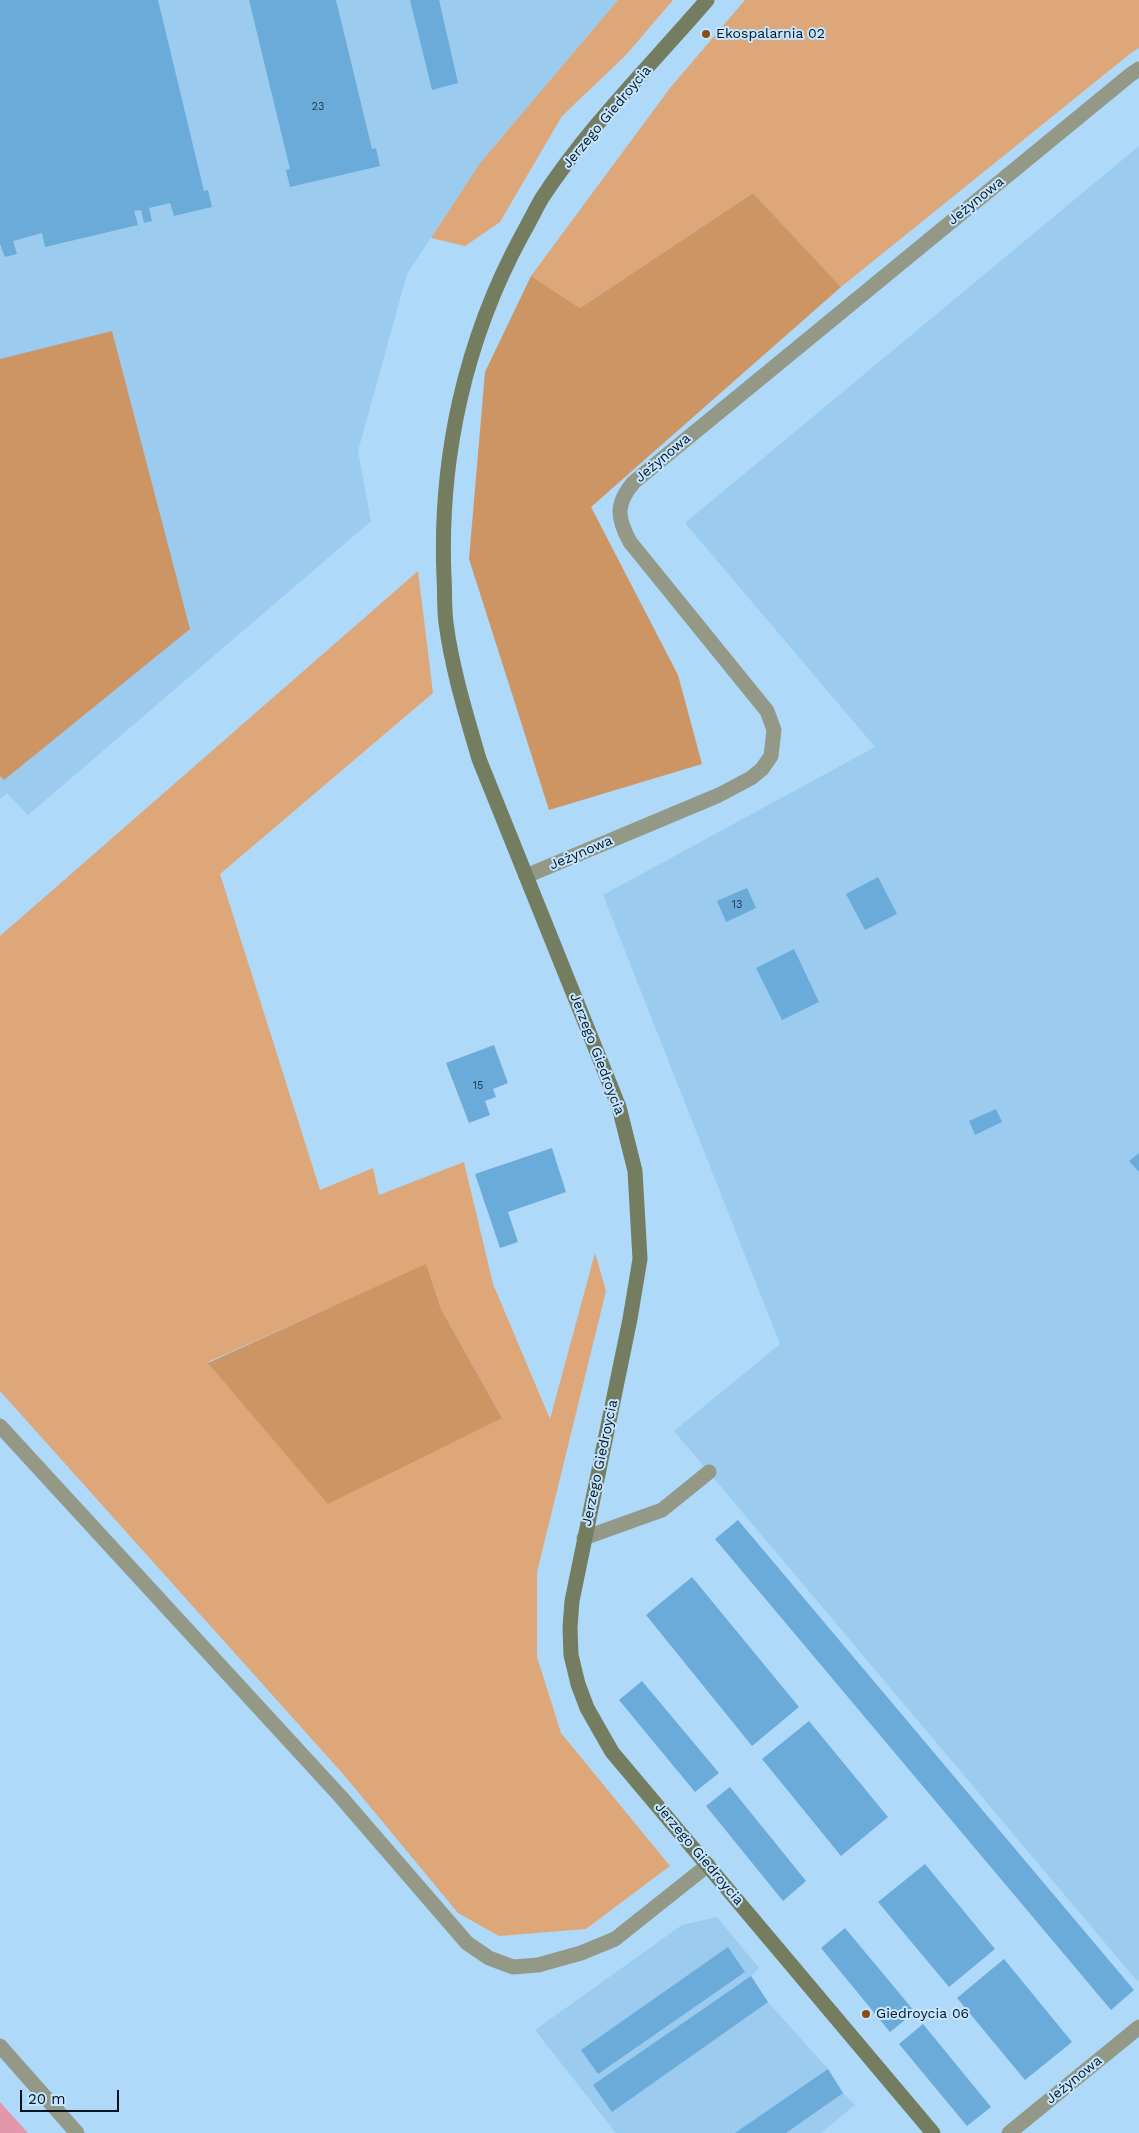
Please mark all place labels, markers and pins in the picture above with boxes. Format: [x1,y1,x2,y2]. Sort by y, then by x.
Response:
place label: Ekospalarnia 02 [716,26,825,42]
marker: Ekospalarnia 02 [700,28,712,40]
place label: Giedroycia 06 [876,2006,969,2022]
marker: Giedroycia 06 [860,2008,872,2020]

